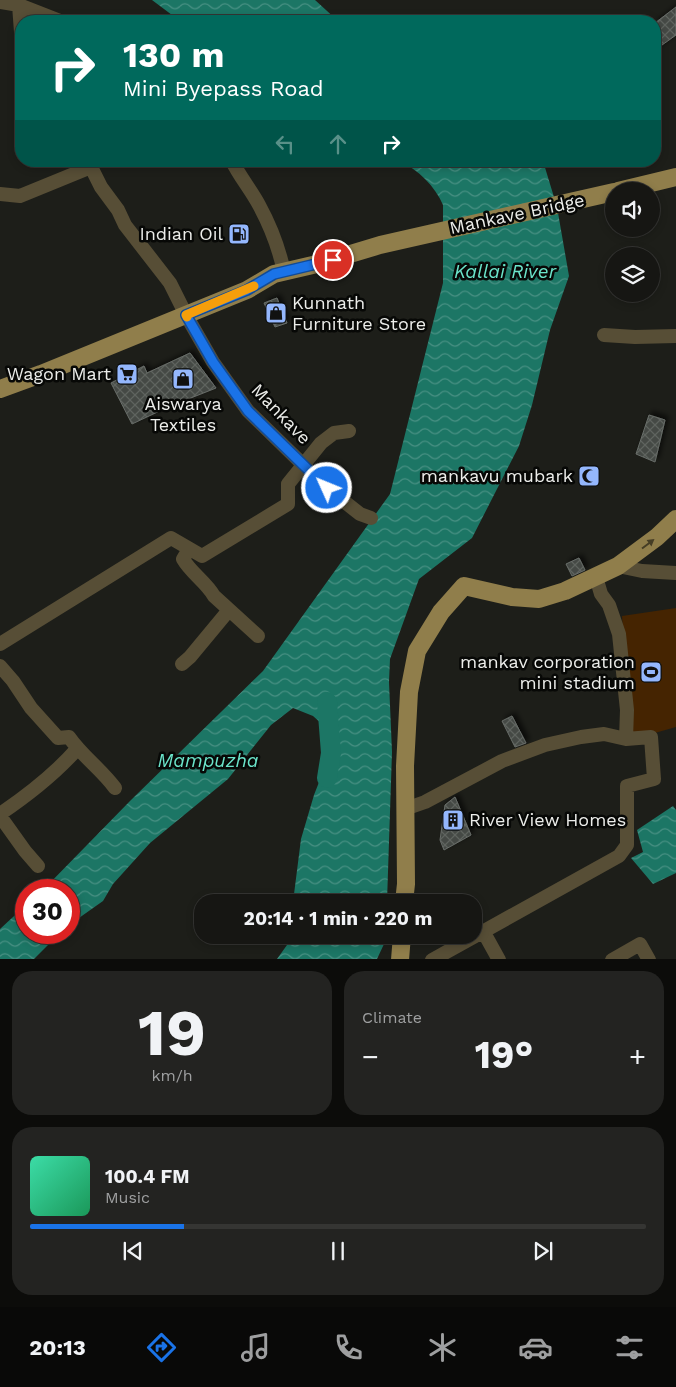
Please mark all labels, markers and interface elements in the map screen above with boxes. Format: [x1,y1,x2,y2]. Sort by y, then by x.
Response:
text: 130 m [123,34,224,76]
icon: right [40,35,105,100]
text: Mini Byepass Road [123,76,324,101]
icon: left [271,130,299,158]
icon: ahead [324,130,352,158]
icon: right [377,130,405,158]
map controls [605,182,660,302]
button: sound [605,182,660,237]
street label: Mankave Bridge [447,189,586,238]
fuel station icon: Indian Oil [227,222,251,246]
place label: Indian Oil [139,223,223,244]
pin [312,239,354,281]
icon: arrive [319,246,347,274]
button: layers [605,247,660,302]
water label: Kallai River [454,260,557,283]
place label: Kunnath Furniture Store [292,292,426,334]
shop icon: Kunnath Furniture Store [264,301,288,325]
supermarket icon: Wagon Mart [115,362,139,386]
place label: Wagon Mart [7,363,111,384]
shop icon: Aiswarya Textiles [171,367,195,391]
street label: Mankave [247,379,315,448]
place label: Aiswarya Textiles [144,393,222,435]
position arrow [300,461,352,513]
mosque icon: mankavu mubark [577,464,601,488]
place label: mankavu mubark [421,465,573,486]
one-way arrow [641,538,654,549]
place label: mankav corporation mini stadium [460,651,635,693]
sports icon: mankav corporation mini stadium [639,660,663,684]
water label: Mampuzha [158,749,259,772]
building icon: River View Homes [441,808,465,832]
place label: River View Homes [469,809,626,830]
speed limit sign: 30 [15,879,80,944]
text: 20:14 · 1 min · 220 m [244,907,432,930]
text: 19 [138,995,206,1071]
text: Climate [362,1008,422,1027]
text: 19° [475,1033,533,1077]
text: − [362,1040,379,1073]
text: + [629,1040,646,1073]
text: km/h [151,1066,193,1085]
text: 100.4 FM [105,1165,190,1188]
text: Music [105,1188,150,1207]
icon: previous [119,1237,147,1265]
icon: pause [324,1237,352,1265]
icon: next [529,1237,557,1265]
icon: directions [144,1330,179,1365]
icon: music [238,1330,273,1365]
icon: phone [331,1330,366,1365]
icon: climate [425,1330,460,1365]
icon: car [518,1330,553,1365]
icon: filters [612,1330,647,1365]
text: 20:13 [29,1335,86,1360]

